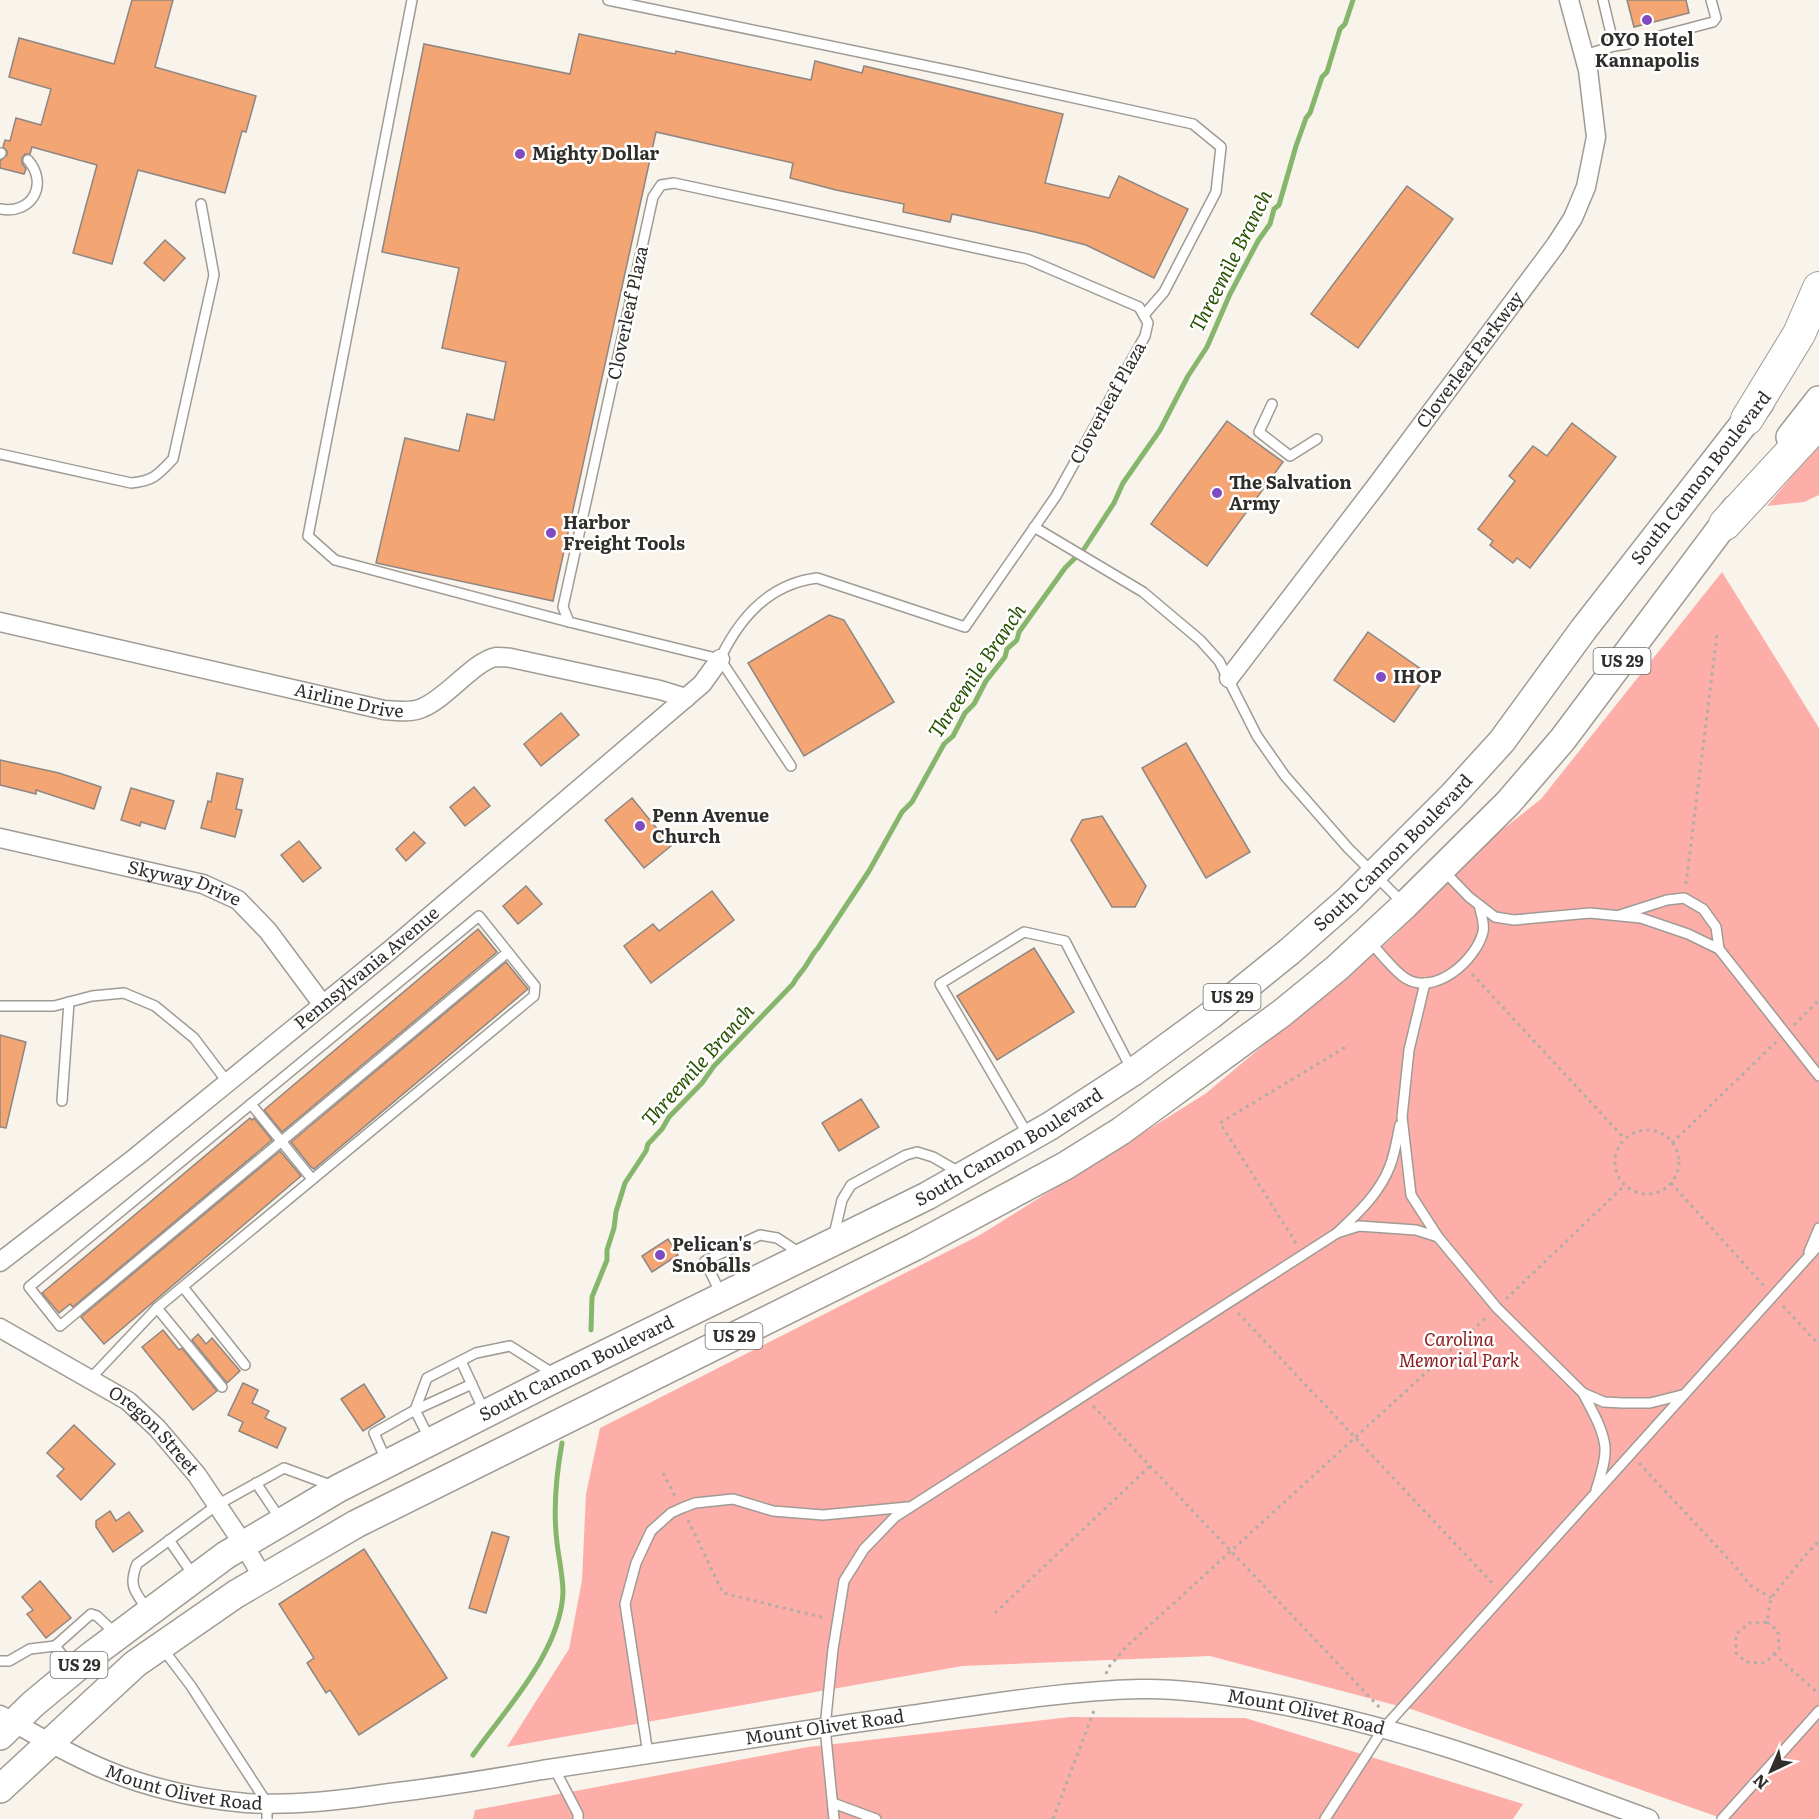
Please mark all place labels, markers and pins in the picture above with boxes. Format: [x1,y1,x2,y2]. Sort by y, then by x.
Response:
marker: OYO Hotel Kannapolis [1640,13,1654,27]
place label: OYO Hotel Kannapolis [1595,25,1699,73]
place label: Mighty Dollar [532,139,660,166]
marker: Mighty Dollar [513,147,527,161]
place label: The Salvation Army [1229,468,1352,516]
marker: The Salvation Army [1210,486,1224,500]
place label: Harbor Freight Tools [563,508,685,556]
marker: Harbor Freight Tools [544,526,558,540]
place label: IHOP [1393,662,1442,689]
marker: IHOP [1374,670,1388,684]
place label: Penn Avenue Church [652,801,769,849]
marker: Penn Avenue Church [633,819,647,833]
place label: Pelican's Snoballs [672,1230,751,1278]
marker: Pelican's Snoballs [653,1248,667,1262]

